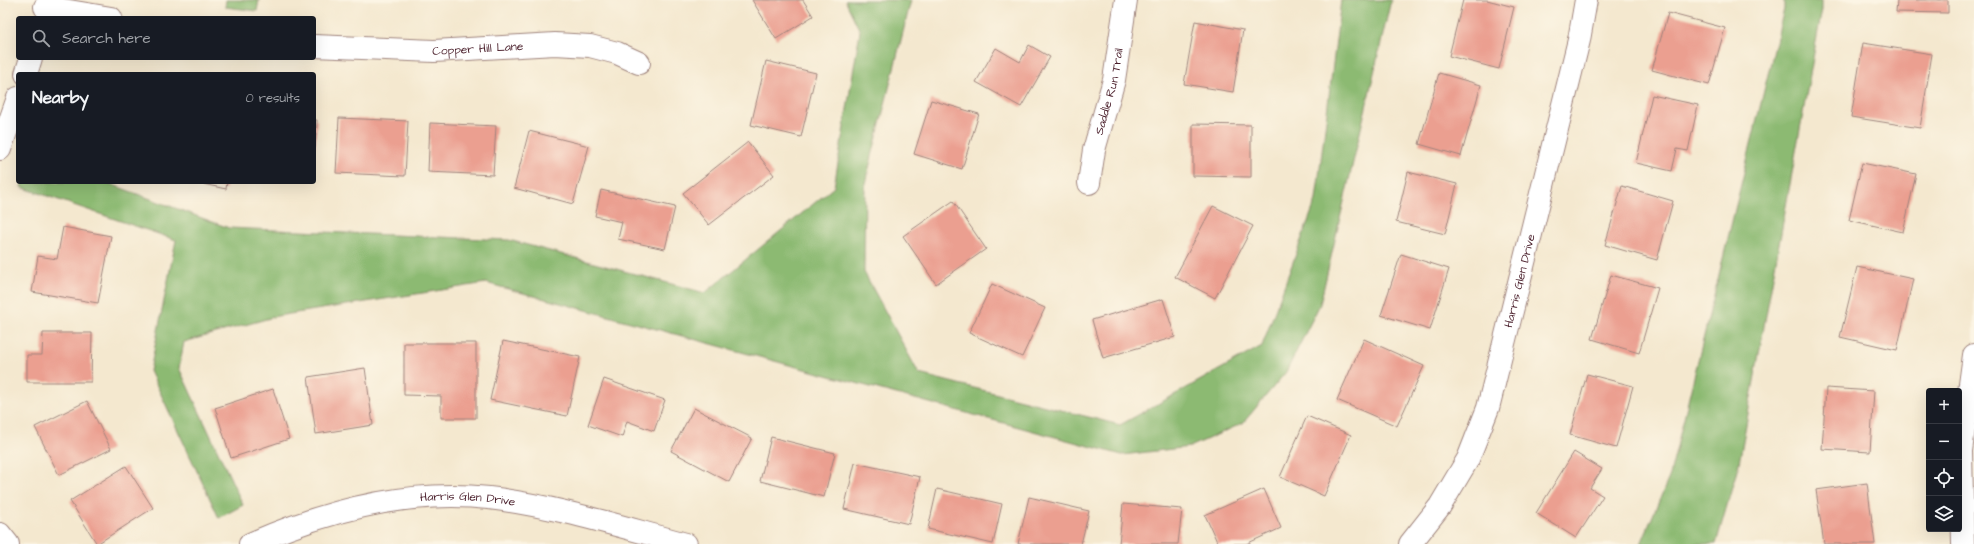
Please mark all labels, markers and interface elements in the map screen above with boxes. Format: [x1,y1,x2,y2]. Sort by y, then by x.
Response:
search box [16,16,316,60]
icon: search [30,27,52,49]
text: Search here [62,28,151,49]
street label: Copper Hill Lane [432,37,524,60]
street label: Saddle Run Trail [1090,47,1127,137]
text: Nearby [32,86,89,110]
text: 0 results [245,89,300,107]
street label: Harris Glen Drive [1500,232,1539,329]
map controls [1926,388,1962,532]
button: + [1926,388,1962,424]
button: − [1926,424,1962,460]
button: locate [1926,460,1962,496]
street label: Harris Glen Drive [419,487,517,510]
button: layers [1926,496,1962,532]

